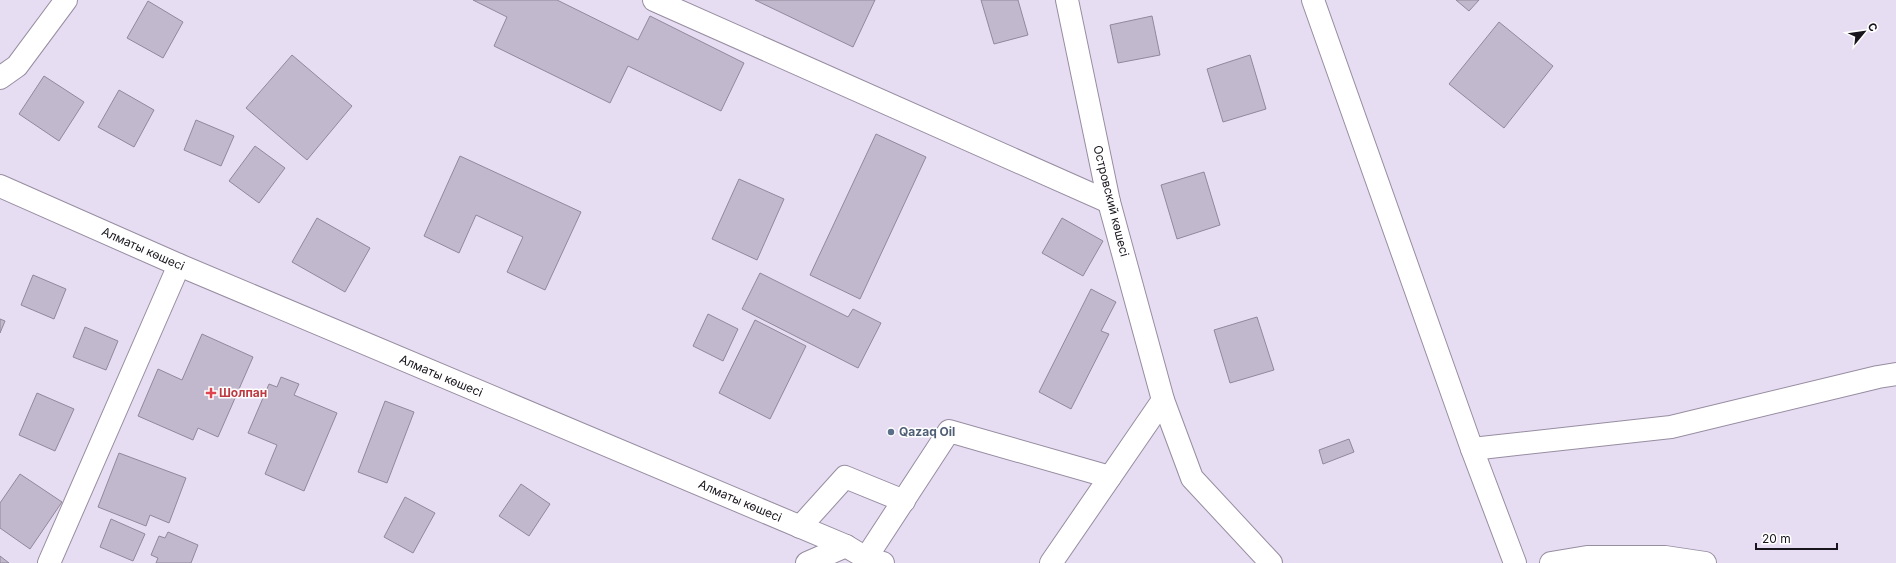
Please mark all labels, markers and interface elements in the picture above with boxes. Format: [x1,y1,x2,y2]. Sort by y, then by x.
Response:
north arrow [1844,12,1884,52]
text: С [1865,20,1881,34]
street label: Островский көшесі [1090,144,1133,258]
street label: Алматы көшесі [99,224,187,274]
street label: Алматы көшесі [397,351,485,400]
place label: Шолпан [219,385,267,400]
marker: Шолпан [206,388,216,398]
place label: Qazaq Oil [899,424,955,439]
marker: Qazaq Oil [886,427,896,437]
street label: Алматы көшесі [696,476,784,525]
scale bar [1756,525,1837,551]
text: 20 m [1762,531,1791,546]

